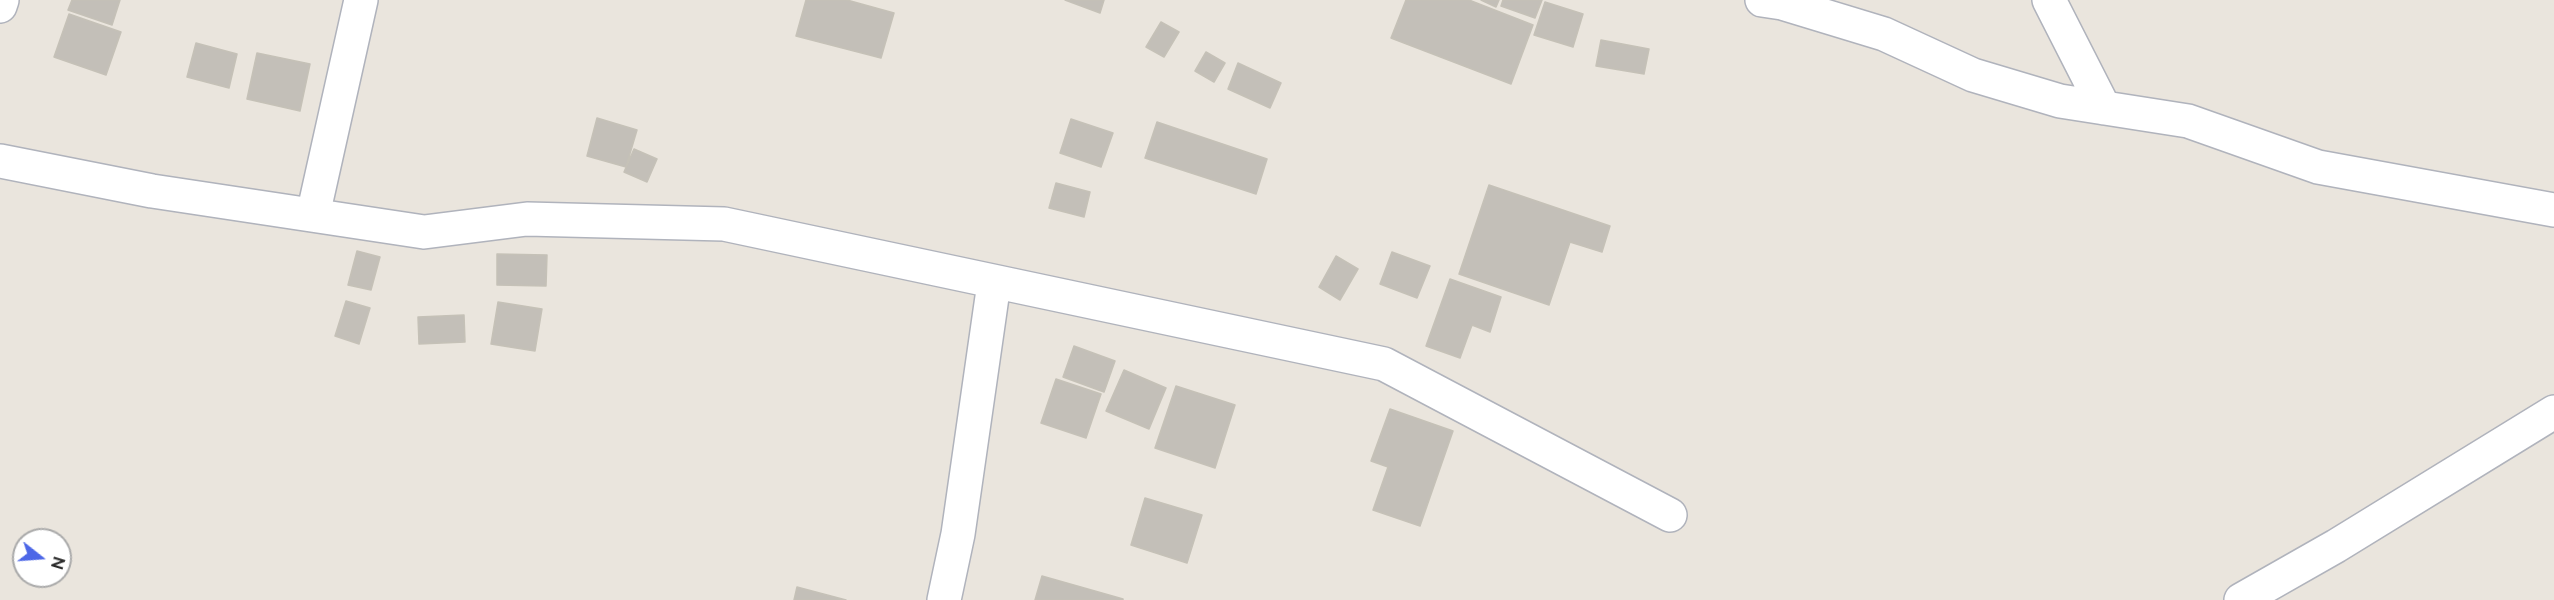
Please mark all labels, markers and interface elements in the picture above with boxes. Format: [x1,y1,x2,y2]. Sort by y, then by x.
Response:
north arrow [12,528,72,588]
text: N [47,554,69,571]

